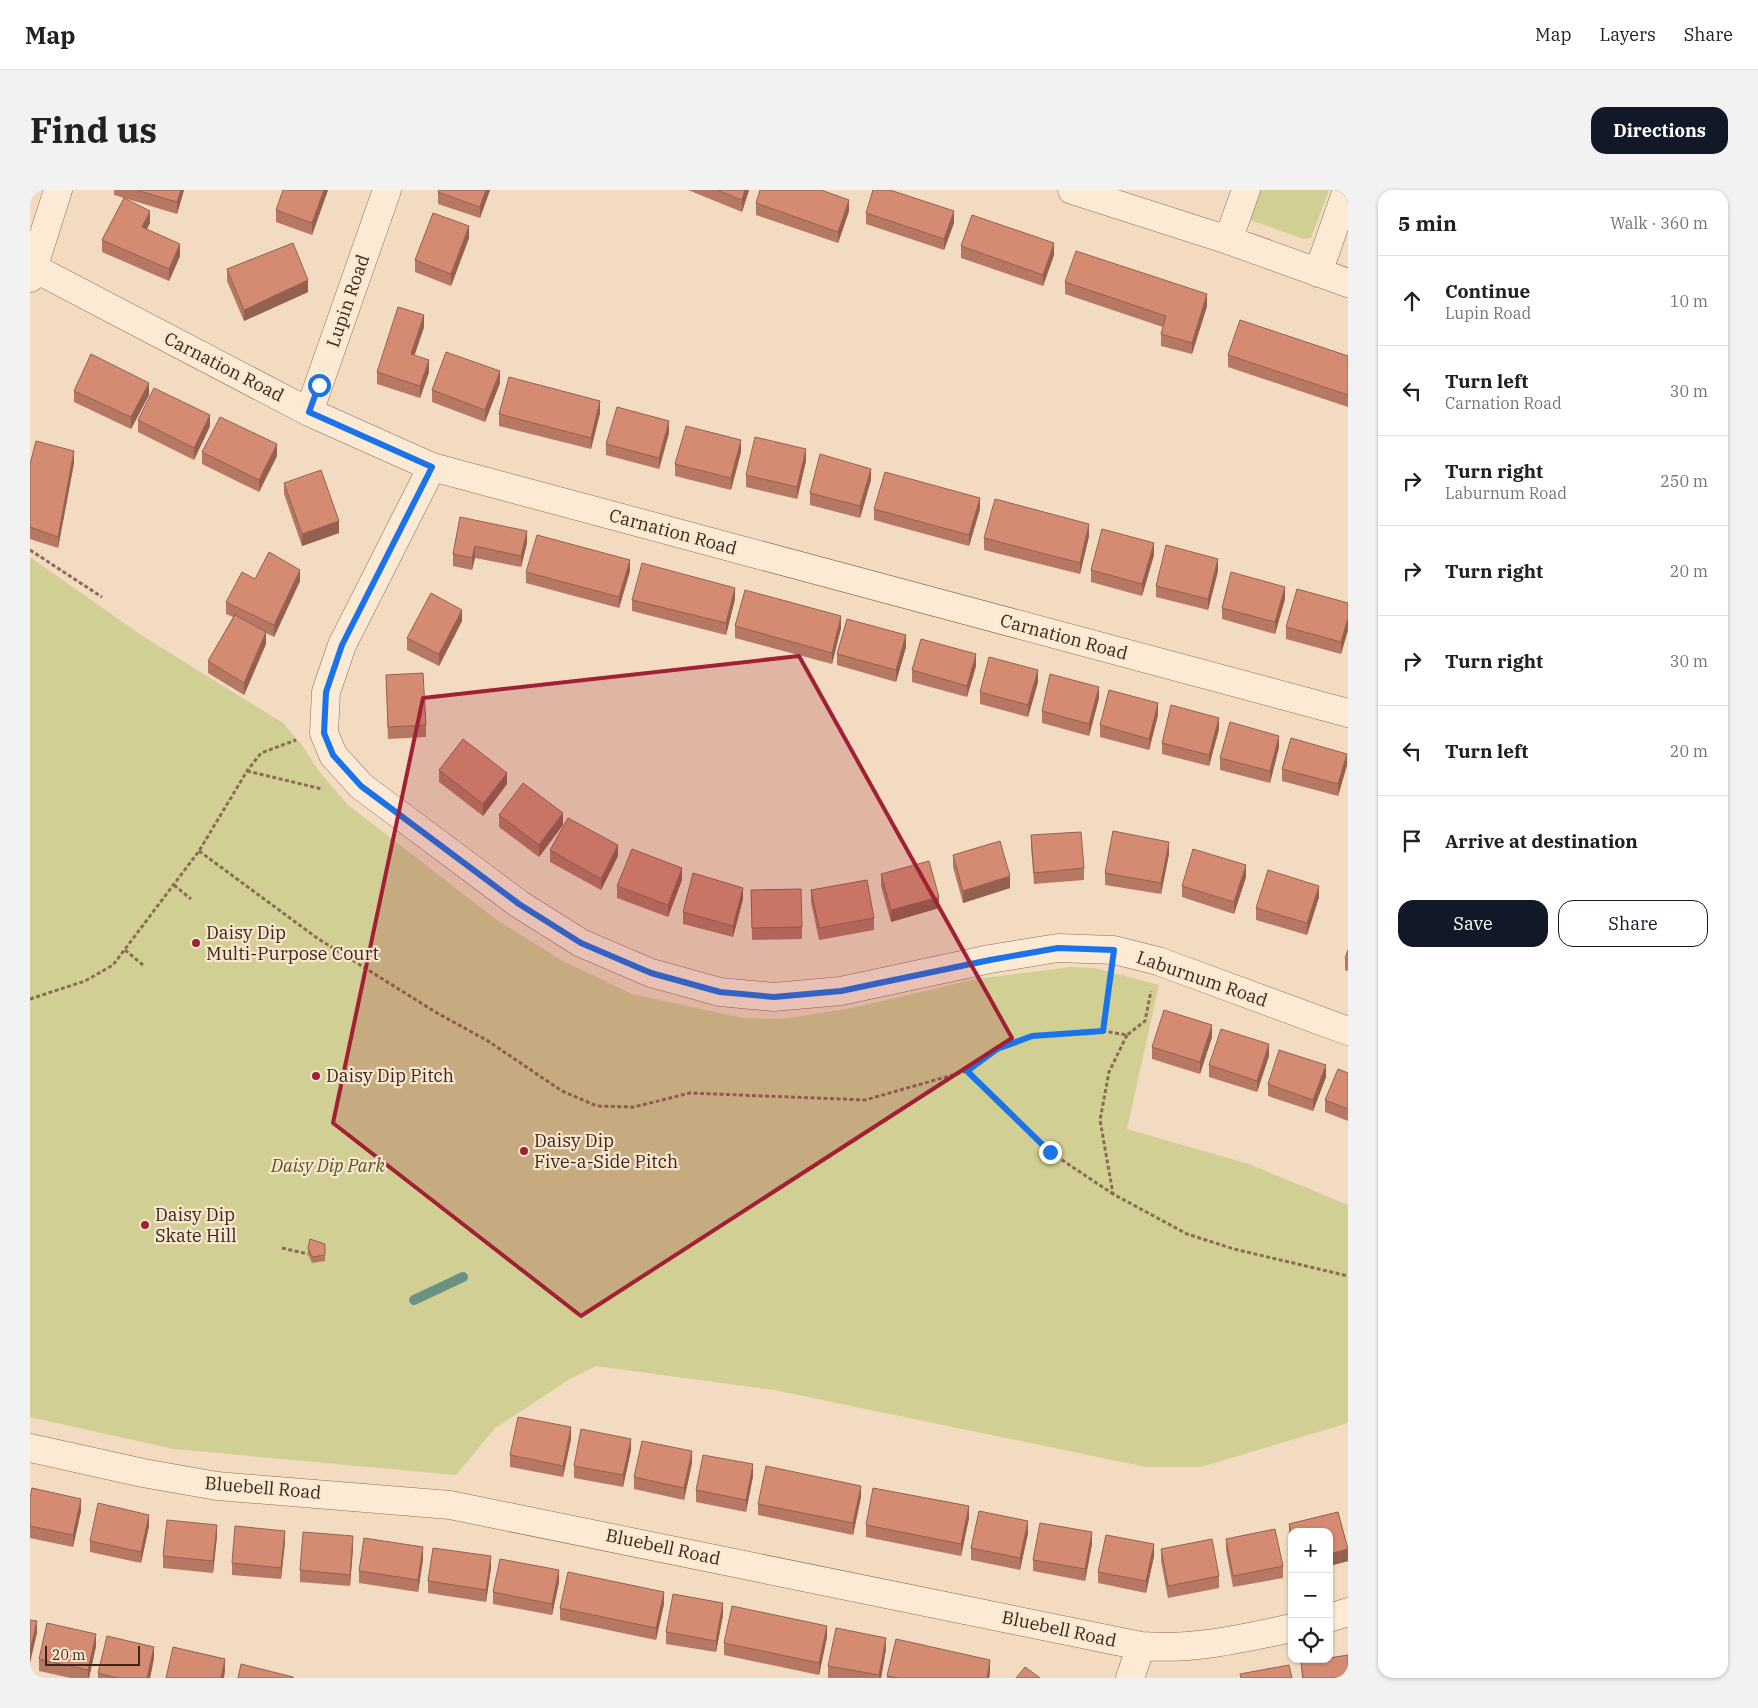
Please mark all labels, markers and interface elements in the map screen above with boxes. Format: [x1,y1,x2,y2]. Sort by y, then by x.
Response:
text: Map [25,19,75,51]
text: Map [1535,23,1572,46]
text: Layers [1600,23,1656,46]
text: Share [1684,23,1733,46]
text: Find us [30,107,157,153]
button: Directions [1591,107,1728,154]
text: 5 min [1398,209,1457,237]
text: Walk · 360 m [1610,213,1708,233]
street label: Lupin Road [321,251,374,350]
text: Continue [1445,279,1530,303]
icon: ahead [1398,287,1426,315]
text: 10 m [1670,291,1708,311]
text: Lupin Road [1445,303,1531,323]
street label: Carnation Road [161,327,288,407]
text: Turn left [1445,369,1528,393]
route start [308,374,331,397]
icon: left [1398,377,1426,405]
text: 30 m [1670,381,1708,401]
text: Carnation Road [1445,393,1562,413]
text: Turn right [1445,459,1543,483]
icon: right [1398,467,1426,495]
text: 250 m [1660,471,1708,491]
text: Laburnum Road [1445,483,1567,503]
street label: Carnation Road [607,503,740,560]
icon: right [1398,557,1426,585]
text: Turn right [1445,559,1543,583]
text: 20 m [1670,561,1708,581]
street label: Carnation Road [998,608,1131,665]
icon: right [1398,647,1426,675]
text: Turn right [1445,649,1543,673]
text: 30 m [1670,651,1708,671]
icon: left [1398,737,1426,765]
text: Turn left [1445,739,1528,763]
text: 20 m [1670,741,1708,761]
icon: arrive [1398,827,1426,855]
text: Arrive at destination [1445,829,1638,853]
button: Save [1398,900,1548,947]
button: Share [1558,900,1708,947]
place label: Daisy Dip Multi-Purpose Court [206,921,379,965]
marker: Daisy Dip Multi-Purpose Court [190,937,202,949]
street label: Laburnum Road [1134,945,1271,1012]
place label: Daisy Dip Pitch [326,1064,454,1087]
marker: Daisy Dip Pitch [310,1070,322,1082]
place label: Daisy Dip Five-a-Side Pitch [534,1129,678,1173]
route end [1039,1141,1062,1164]
marker: Daisy Dip Five-a-Side Pitch [518,1145,530,1157]
park label: Daisy Dip Park [270,1154,385,1177]
place label: Daisy Dip Skate Hill [155,1203,237,1247]
marker: Daisy Dip Skate Hill [139,1219,151,1231]
street label: Bluebell Road [204,1471,322,1504]
street label: Bluebell Road [604,1523,723,1570]
map controls [1288,1528,1333,1663]
button: + [1288,1528,1333,1573]
button: − [1288,1573,1333,1618]
street label: Bluebell Road [1000,1605,1119,1652]
button: locate [1288,1618,1333,1663]
scale bar [45,1643,140,1666]
text: 20 m [52,1646,85,1664]

